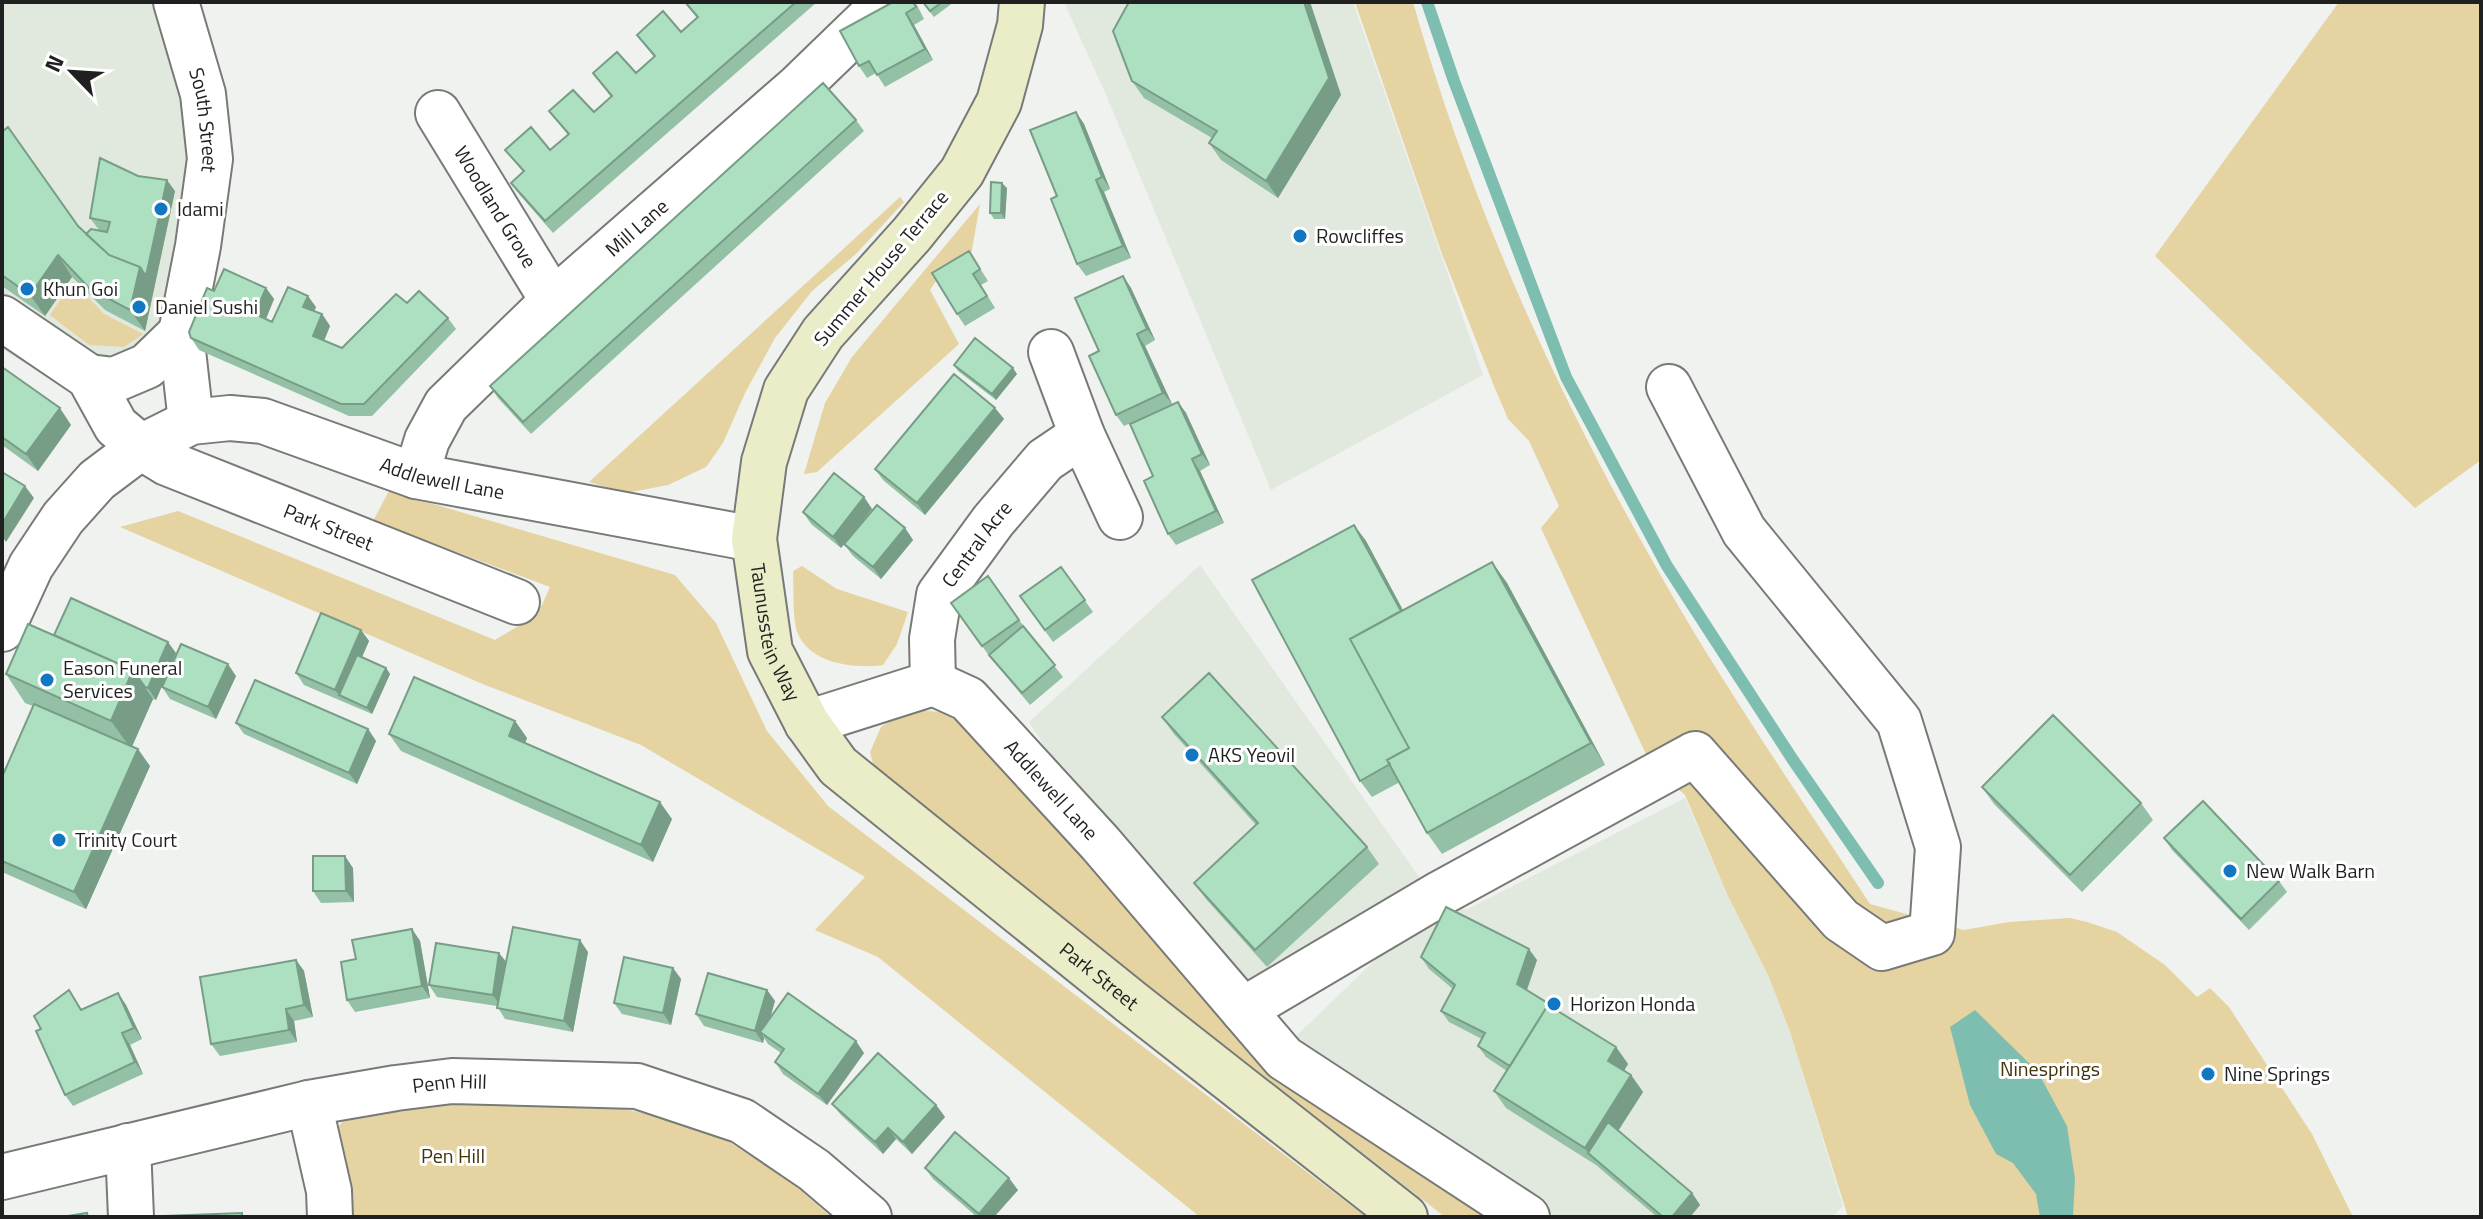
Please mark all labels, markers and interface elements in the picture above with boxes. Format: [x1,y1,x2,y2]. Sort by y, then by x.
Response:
north arrow [32,32,112,112]
text: N [35,49,73,78]
street label: South Street [181,64,226,175]
street label: Woodland Grove [446,139,545,274]
street label: Summer House Terrace [806,183,956,353]
street label: Mill Lane [598,191,675,264]
place label: Idami [177,193,224,224]
marker: Idami [152,200,170,218]
place label: Rowcliffes [1316,220,1404,251]
marker: Rowcliffes [1291,227,1309,245]
place label: Khun Goi [43,273,118,304]
marker: Khun Goi [18,280,36,298]
place label: Daniel Sushi [155,291,258,322]
marker: Daniel Sushi [130,298,148,316]
street label: Addlewell Lane [376,448,507,507]
street label: Central Acre [933,493,1019,594]
street label: Park Street [279,495,378,558]
street label: Taunusstein Way [743,561,809,707]
place label: Eason Funeral Services [63,652,182,706]
marker: Eason Funeral Services [38,671,56,689]
street label: Addlewell Lane [997,732,1106,847]
place label: AKS Yeovil [1208,739,1295,770]
marker: AKS Yeovil [1183,746,1201,764]
place label: Trinity Court [75,824,177,855]
marker: Trinity Court [50,831,68,849]
place label: New Walk Barn [2246,855,2375,886]
marker: New Walk Barn [2221,862,2239,880]
street label: Park Street [1053,934,1146,1018]
place label: Horizon Honda [1570,988,1695,1019]
marker: Horizon Honda [1545,995,1563,1013]
park label: Ninesprings [2000,1053,2100,1084]
place label: Nine Springs [2224,1058,2330,1089]
street label: Penn Hill [410,1065,487,1101]
marker: Nine Springs [2199,1065,2217,1083]
park label: Pen Hill [421,1140,485,1171]

